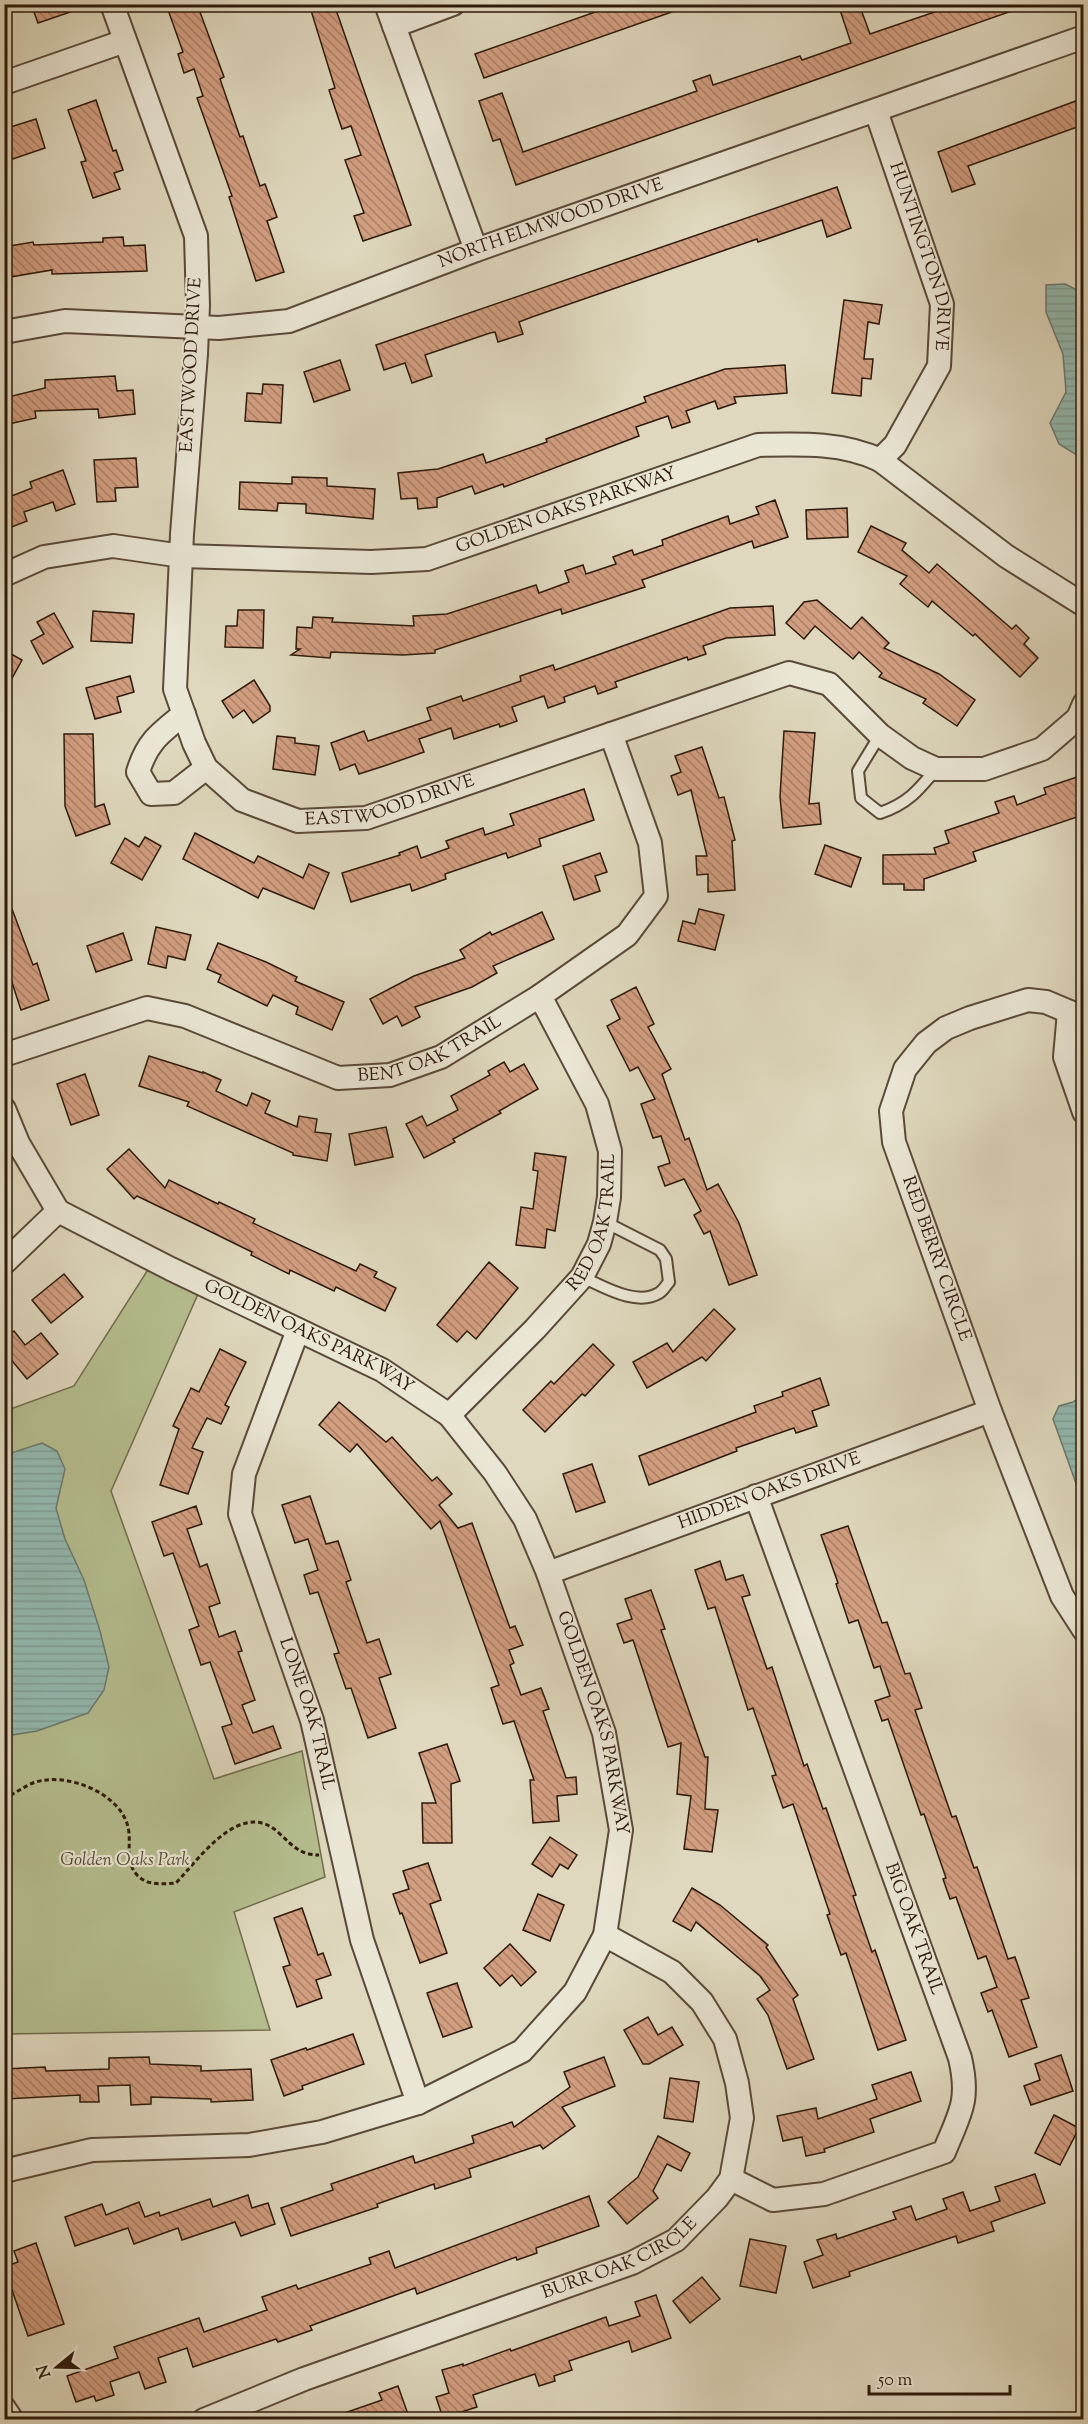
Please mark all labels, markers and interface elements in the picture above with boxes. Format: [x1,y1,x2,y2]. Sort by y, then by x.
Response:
street label: HUNTINGTON DRIVE [882,159,955,351]
street label: NORTH ELMWOOD DRIVE [435,172,667,276]
street label: EASTWOOD DRIVE [174,277,210,453]
street label: GOLDEN OAKS PARKWAY [453,461,680,561]
street label: EASTWOOD DRIVE [304,769,478,834]
street label: BENT OAK TRAIL [357,1009,507,1090]
street label: RED OAK TRAIL [562,1153,623,1298]
street label: RED BERRY CIRCLE [894,1173,977,1345]
street label: GOLDEN OAKS PARKWAY [199,1273,419,1401]
street label: HIDDEN OAKS DRIVE [675,1446,865,1537]
street label: GOLDEN OAKS PARKWAY [549,1608,635,1837]
street label: LONE OAK TRAIL [271,1634,341,1793]
park label: Golden Oaks Park [60,1848,190,1874]
street label: BIG OAK TRAIL [877,1859,949,1999]
street label: BURR OAK CIRCLE [539,2212,704,2307]
north arrow [27,2337,87,2397]
scale bar [869,2358,1010,2396]
text: N [32,2361,58,2381]
text: 50 m [877,2368,913,2394]

